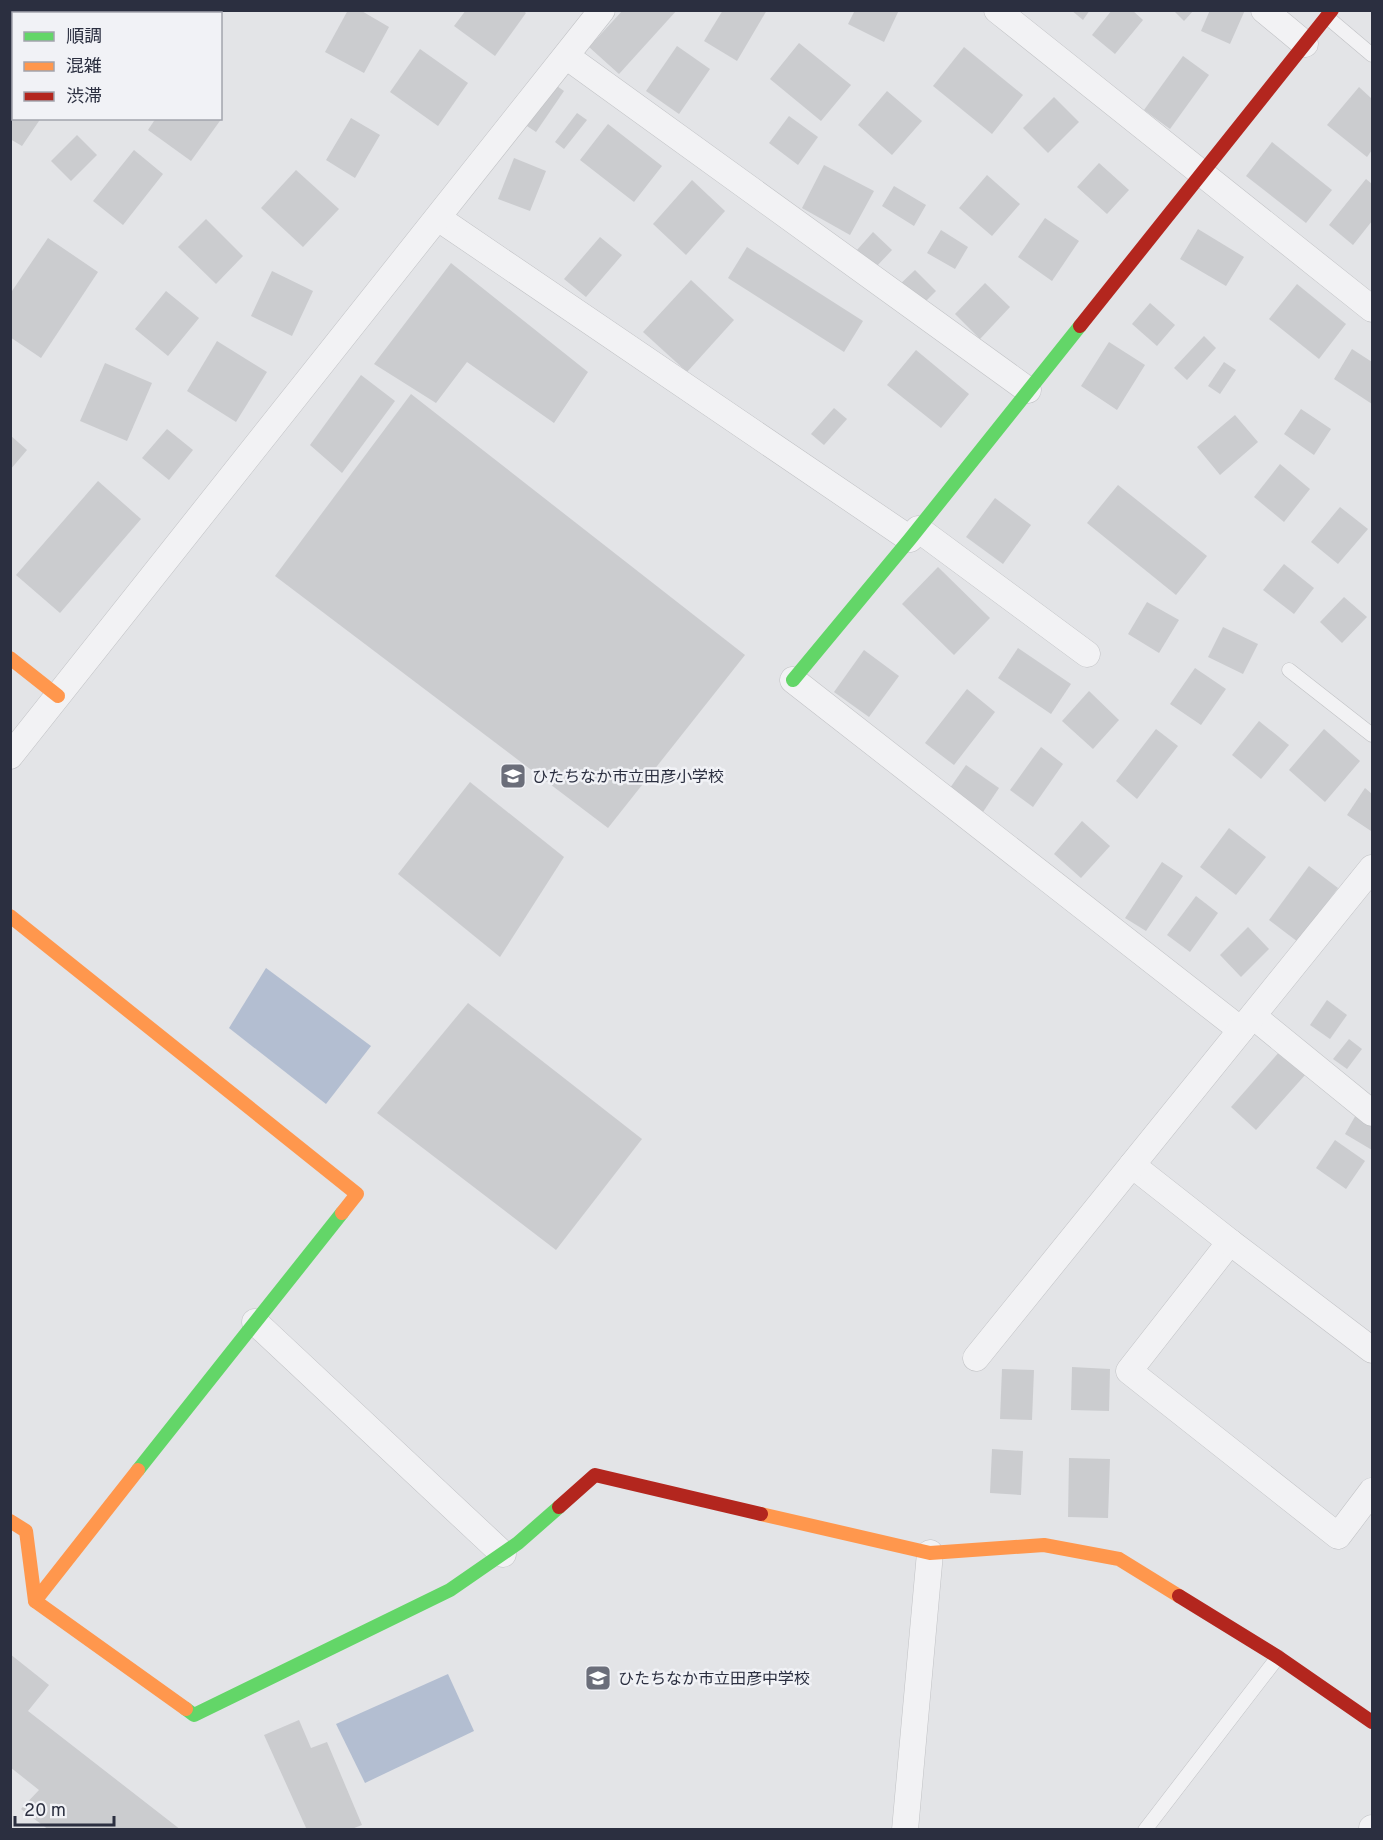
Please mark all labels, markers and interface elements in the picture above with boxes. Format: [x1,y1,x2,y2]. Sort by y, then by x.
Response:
legend [12,12,222,120]
text: 順調 [66,26,102,49]
text: 混雑 [66,56,102,79]
text: 渋滞 [66,86,102,109]
school or university icon: ひたちなか市立田彦小学校 [498,761,528,791]
place label: ひたちなか市立田彦小学校 [532,768,724,788]
school or university icon: ひたちなか市立田彦中学校 [583,1663,613,1693]
place label: ひたちなか市立田彦中学校 [618,1670,810,1690]
scale bar [15,1789,114,1827]
text: 20 m [24,1800,66,1823]

